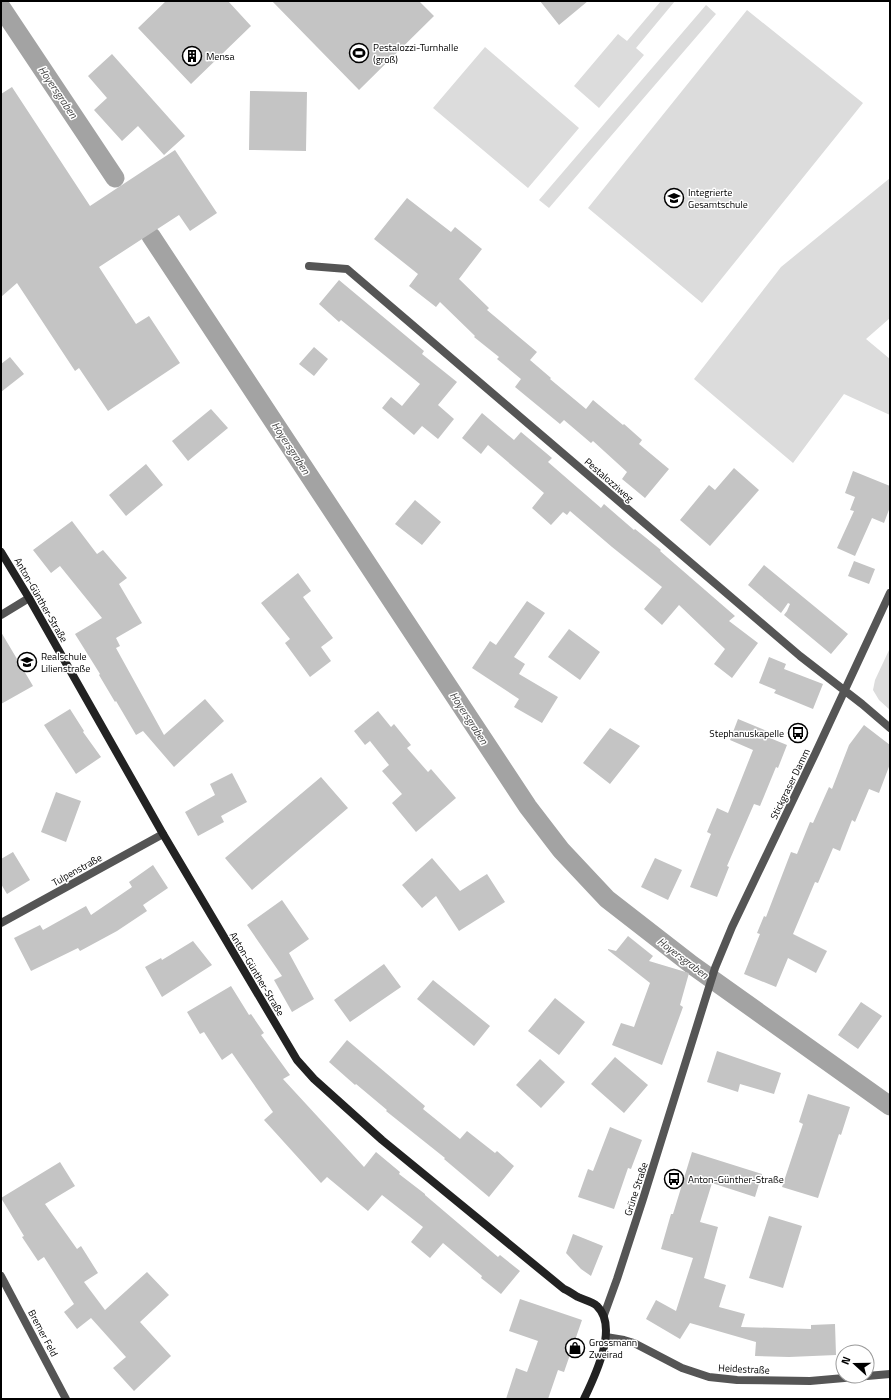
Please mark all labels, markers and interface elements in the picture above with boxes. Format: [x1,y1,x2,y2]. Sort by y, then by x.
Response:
place label: Pestalozzi-Turnhalle (groß) [373,40,458,67]
sports icon: Pestalozzi-Turnhalle (groß) [348,42,370,64]
building icon: Mensa [181,45,203,67]
place label: Mensa [206,49,234,64]
water label: Hoyersgraben [35,63,82,122]
place label: Integrierte Gesamtschule [688,185,748,212]
school or university icon: Integrierte Gesamtschule [663,187,685,209]
water label: Hoyersgraben [268,418,314,478]
street label: Pestalozziweg [581,454,637,506]
street label: Anton-Günther-Straße [11,555,71,645]
place label: Realschule Lilienstraße [41,649,90,676]
school or university icon: Realschule Lilienstraße [16,651,38,673]
water label: Hoyersgraben [446,688,492,748]
bus stop icon: Stephanuskapelle [787,722,809,744]
place label: Stephanuskapelle [709,726,784,741]
street label: Stickgraser Damm [766,746,814,822]
street label: Tulpenstraße [49,850,105,890]
street label: Anton-Günther-Straße [226,929,288,1019]
water label: Hoyersgraben [654,933,712,983]
street label: Grüne Straße [620,1160,652,1218]
bus stop icon: Anton-Günther-Straße [663,1168,685,1190]
place label: Anton-Günther-Straße [688,1172,784,1187]
street label: Bremer Feld [24,1307,62,1359]
place label: Grossmann Zweirad [589,1335,637,1362]
shop icon: Grossmann Zweirad [564,1337,586,1359]
north arrow [835,1344,875,1384]
text: N [837,1354,854,1367]
street label: Heidestraße [718,1360,770,1378]

